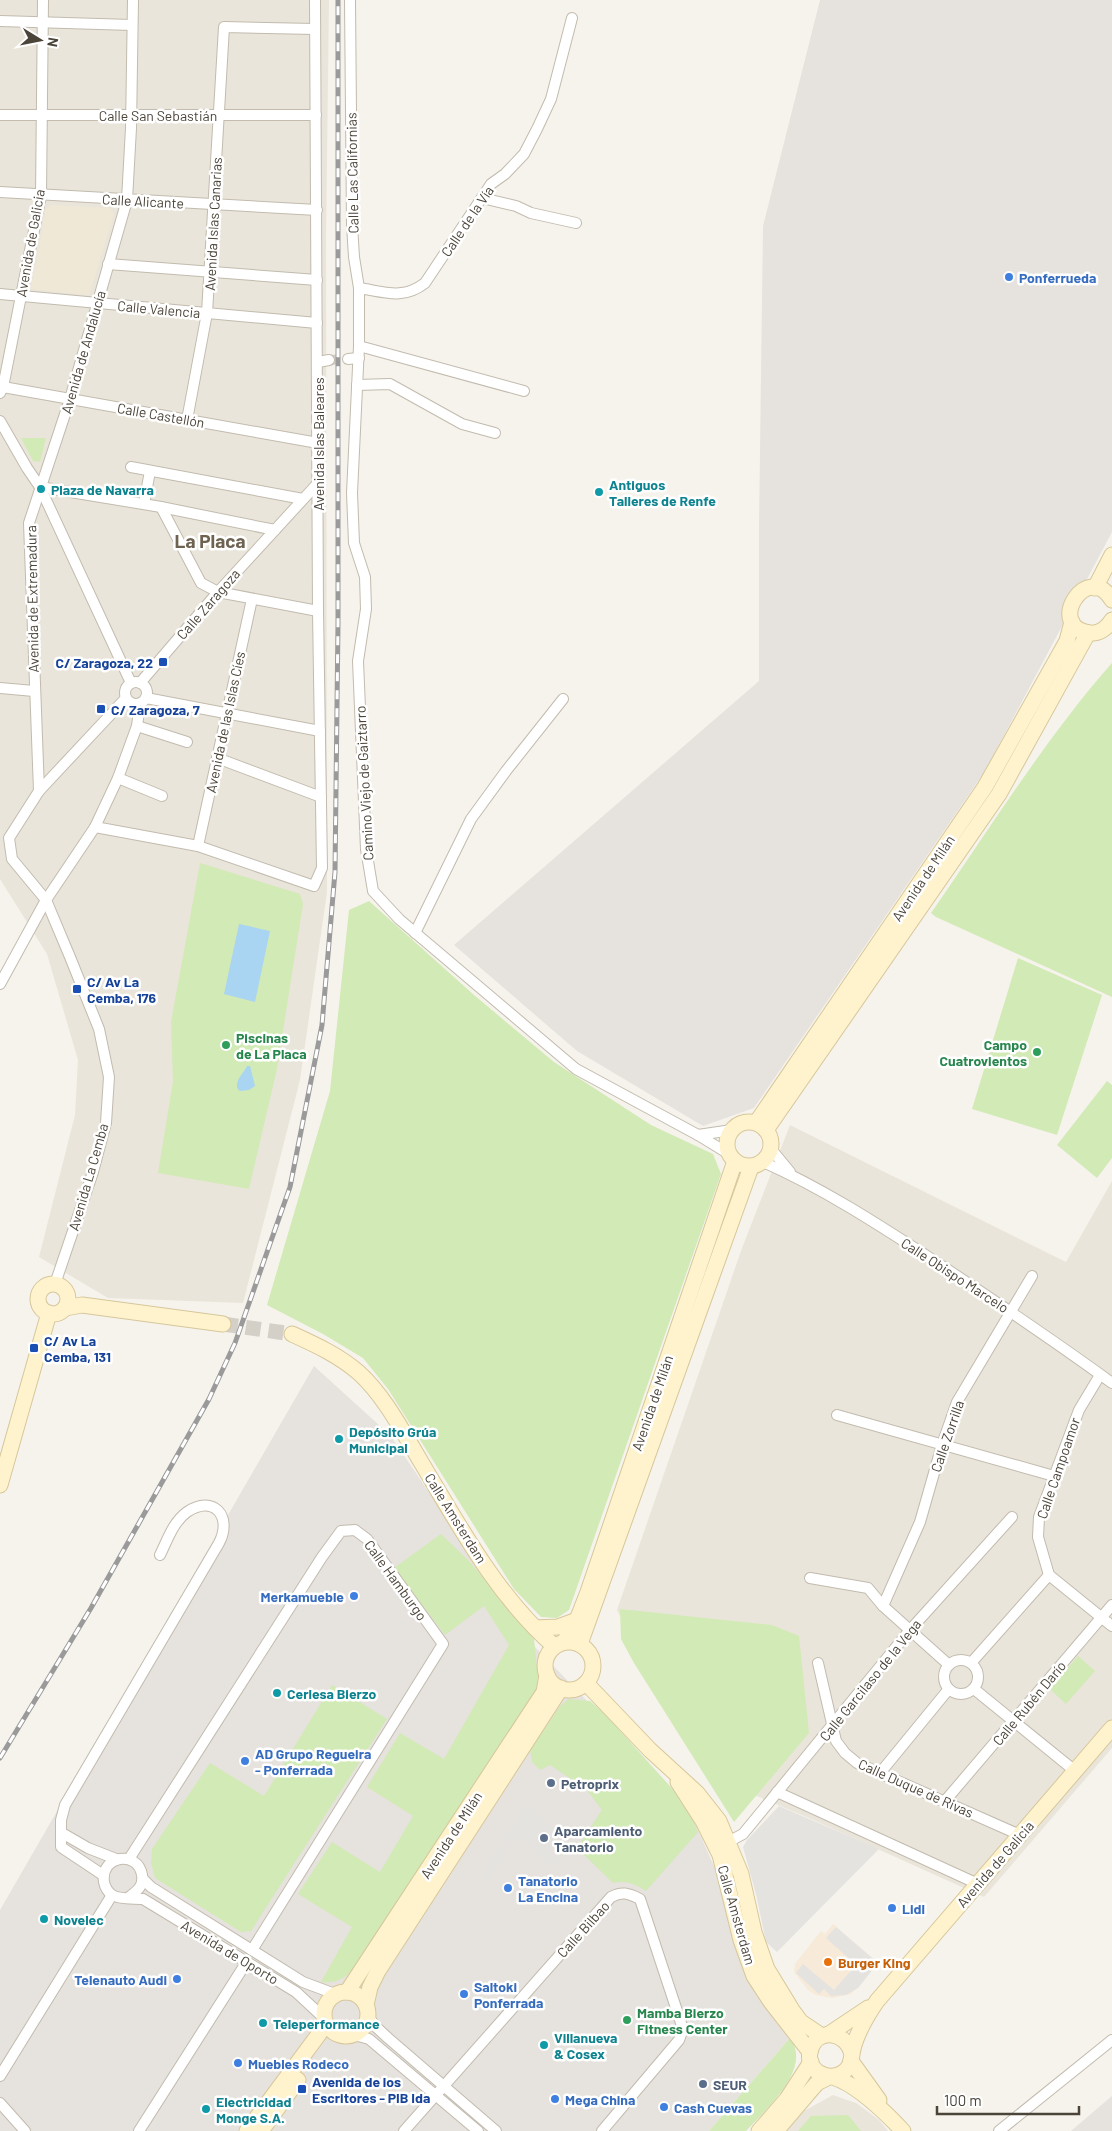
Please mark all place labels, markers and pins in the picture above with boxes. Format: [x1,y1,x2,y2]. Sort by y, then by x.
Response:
place label: Ponferrueda [1019,269,1096,286]
marker: Ponferrueda [1003,271,1015,283]
place label: Antiguos Talleres de Renfe [609,476,716,509]
place label: Plaza de Navarra [51,481,154,498]
marker: Plaza de Navarra [35,483,47,495]
marker: Antiguos Talleres de Renfe [593,486,605,498]
place label: C/ Zaragoza, 22 [56,654,153,671]
marker: C/ Zaragoza, 22 [157,656,169,668]
place label: C/ Zaragoza, 7 [111,701,200,718]
marker: C/ Zaragoza, 7 [95,703,107,715]
place label: C/ Av La Cemba, 176 [87,973,157,1006]
marker: C/ Av La Cemba, 176 [71,983,83,995]
place label: Piscinas de La Placa [236,1029,307,1062]
place label: Campo Cuatrovientos [940,1036,1027,1069]
marker: Piscinas de La Placa [220,1039,232,1051]
marker: Campo Cuatrovientos [1031,1046,1043,1058]
place label: C/ Av La Cemba, 131 [44,1332,111,1365]
marker: C/ Av La Cemba, 131 [28,1342,40,1354]
place label: Depósito Grúa Municipal [349,1423,436,1456]
marker: Depósito Grúa Municipal [333,1433,345,1445]
place label: Merkamueble [260,1588,344,1605]
marker: Merkamueble [348,1590,360,1602]
place label: Cerlesa Bierzo [287,1685,376,1702]
marker: Cerlesa Bierzo [271,1687,283,1699]
place label: AD Grupo Regueira - Ponferrada [255,1745,371,1778]
marker: AD Grupo Regueira - Ponferrada [239,1755,251,1767]
place label: Petroprix [561,1775,620,1792]
marker: Petroprix [545,1777,557,1789]
place label: Aparcamiento Tanatorio [554,1822,643,1855]
marker: Aparcamiento Tanatorio [538,1832,550,1844]
place label: Tanatorio La Encina [518,1872,578,1905]
marker: Tanatorio La Encina [502,1882,514,1894]
place label: Lidl [902,1900,925,1917]
marker: Lidl [886,1902,898,1914]
place label: Novelec [54,1911,104,1928]
marker: Novelec [38,1913,50,1925]
place label: Burger King [838,1954,911,1971]
marker: Burger King [822,1956,834,1968]
place label: Telenauto Audi [74,1971,167,1988]
marker: Telenauto Audi [171,1973,183,1985]
place label: Saltoki Ponferrada [474,1978,543,2011]
marker: Saltoki Ponferrada [458,1988,470,2000]
place label: Mamba Bierzo Fitness Center [637,2004,728,2037]
marker: Mamba Bierzo Fitness Center [621,2014,633,2026]
place label: Teleperformance [273,2015,380,2032]
marker: Teleperformance [257,2017,269,2029]
place label: Villanueva & Cosex [554,2029,617,2062]
marker: Villanueva & Cosex [538,2039,550,2051]
place label: Muebles Rodeco [248,2055,349,2072]
marker: Muebles Rodeco [232,2057,244,2069]
place label: Avenida de los Escritores - PIB Ida [312,2073,430,2106]
place label: SEUR [713,2076,747,2093]
marker: SEUR [697,2078,709,2090]
marker: Avenida de los Escritores - PIB Ida [296,2083,308,2095]
place label: Mega China [565,2091,635,2108]
place label: Electricidad Monge S.A. [216,2093,291,2126]
marker: Mega China [549,2093,561,2105]
place label: Cash Cuevas [674,2099,752,2116]
marker: Cash Cuevas [658,2101,670,2113]
marker: Electricidad Monge S.A. [200,2103,212,2115]

